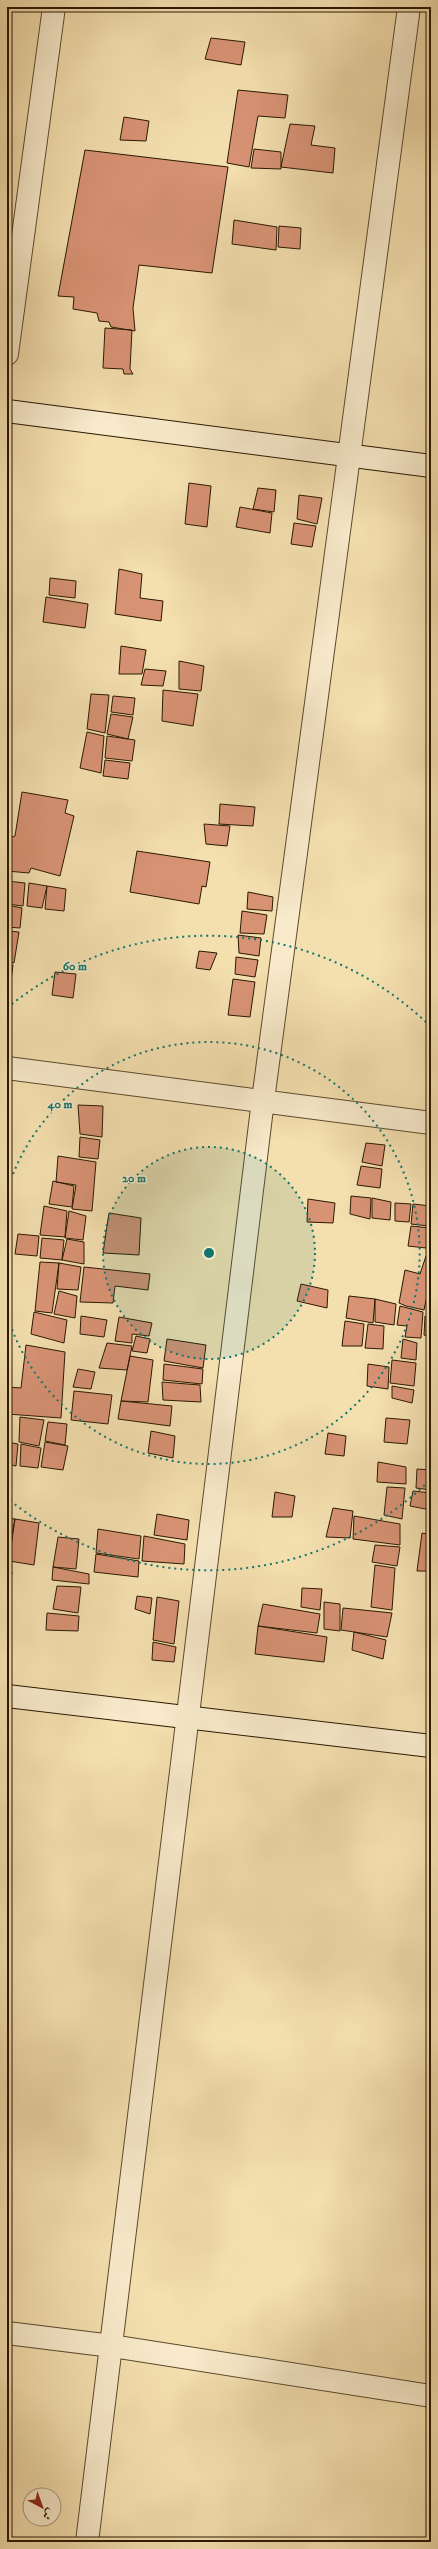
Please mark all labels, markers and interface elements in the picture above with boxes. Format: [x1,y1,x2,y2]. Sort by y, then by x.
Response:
text: 60 m [63,959,87,974]
text: 40 m [47,1097,72,1112]
text: 20 m [122,1171,146,1186]
centre of rings [202,1246,216,1260]
north arrow [22,2487,62,2527]
text: ش [39,2505,57,2523]

